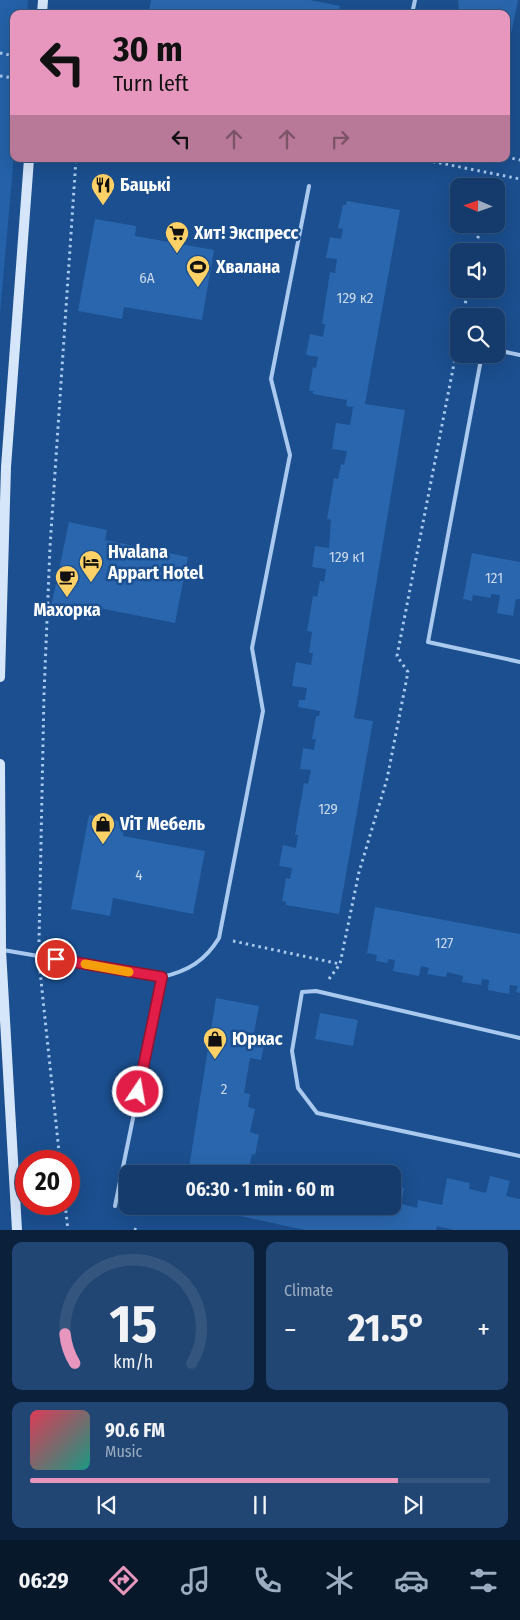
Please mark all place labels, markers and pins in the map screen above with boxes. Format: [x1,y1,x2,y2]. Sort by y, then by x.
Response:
restaurant icon: Бацькі [90,172,116,206]
place label: Бацькі [120,174,171,196]
supermarket icon: Хит! Экспресс [164,220,190,254]
place label: Хит! Экспресс [193,222,299,244]
sports icon: Хвалана [185,254,211,288]
place label: Хвалана [215,256,280,278]
place label: Hvalana Appart Hotel [107,541,203,584]
hotel icon: Hvalana Appart Hotel [78,549,104,583]
cafe icon: Махорка [54,564,80,598]
place label: Махорка [33,599,101,621]
shop icon: ViT Мебель [90,811,116,845]
place label: ViT Мебель [119,813,205,835]
pin [35,938,77,980]
shop icon: Юркас [202,1026,228,1060]
place label: Юркас [232,1028,283,1050]

